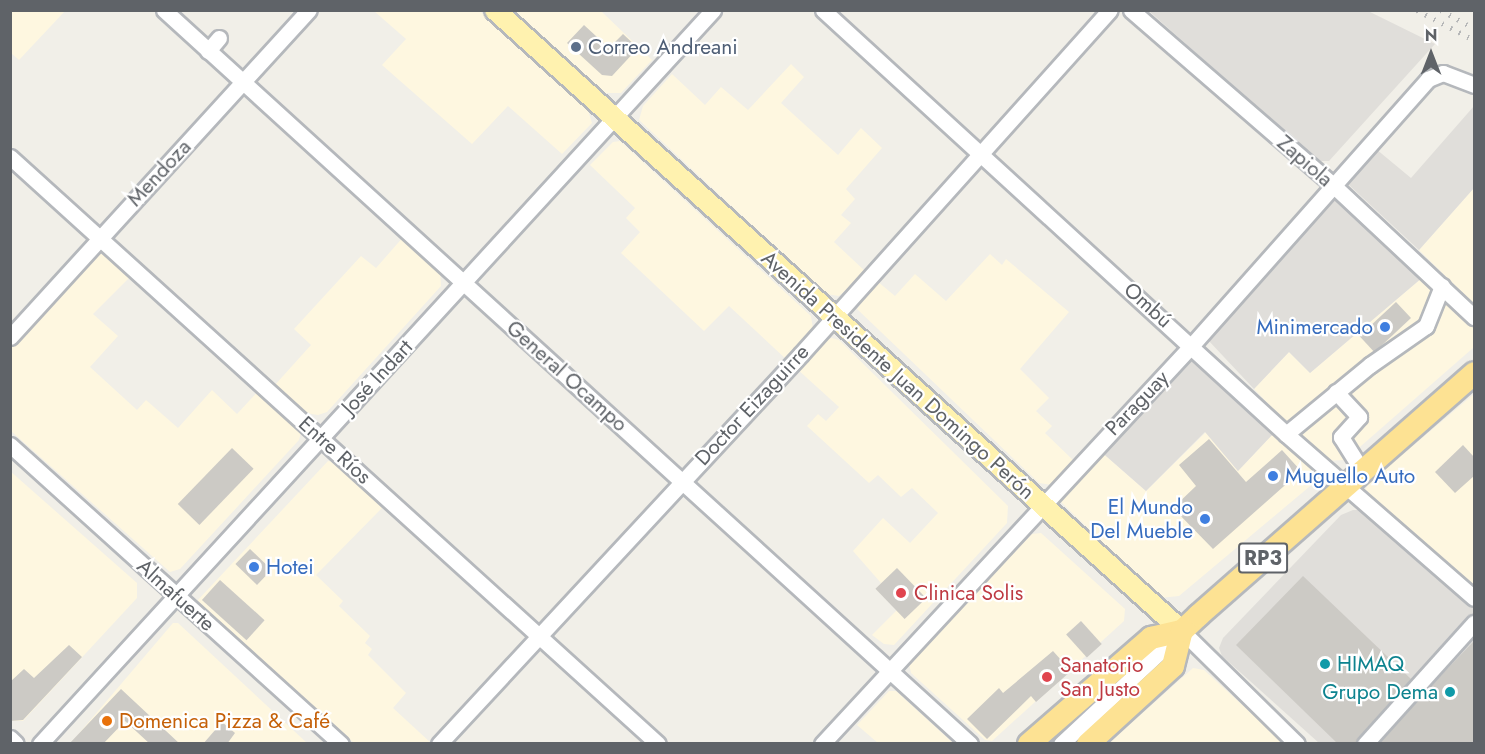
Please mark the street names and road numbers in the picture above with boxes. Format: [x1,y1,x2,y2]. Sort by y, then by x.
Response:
street label: Zapiola [1272,130,1338,192]
street label: Mendoza [122,135,196,211]
street label: Avenida Presidente Juan Domingo Perón [756,246,1040,504]
street label: Ombú [1119,277,1177,333]
street label: General Ocampo [501,315,633,437]
street label: José Indart [336,335,418,419]
street label: Doctor Eizaguirre [690,339,814,471]
street label: Paraguay [1100,365,1174,441]
street label: Entre Ríos [294,411,376,489]
road number: RP3 [1238,541,1288,575]
street label: Almafuerte [132,553,220,637]

